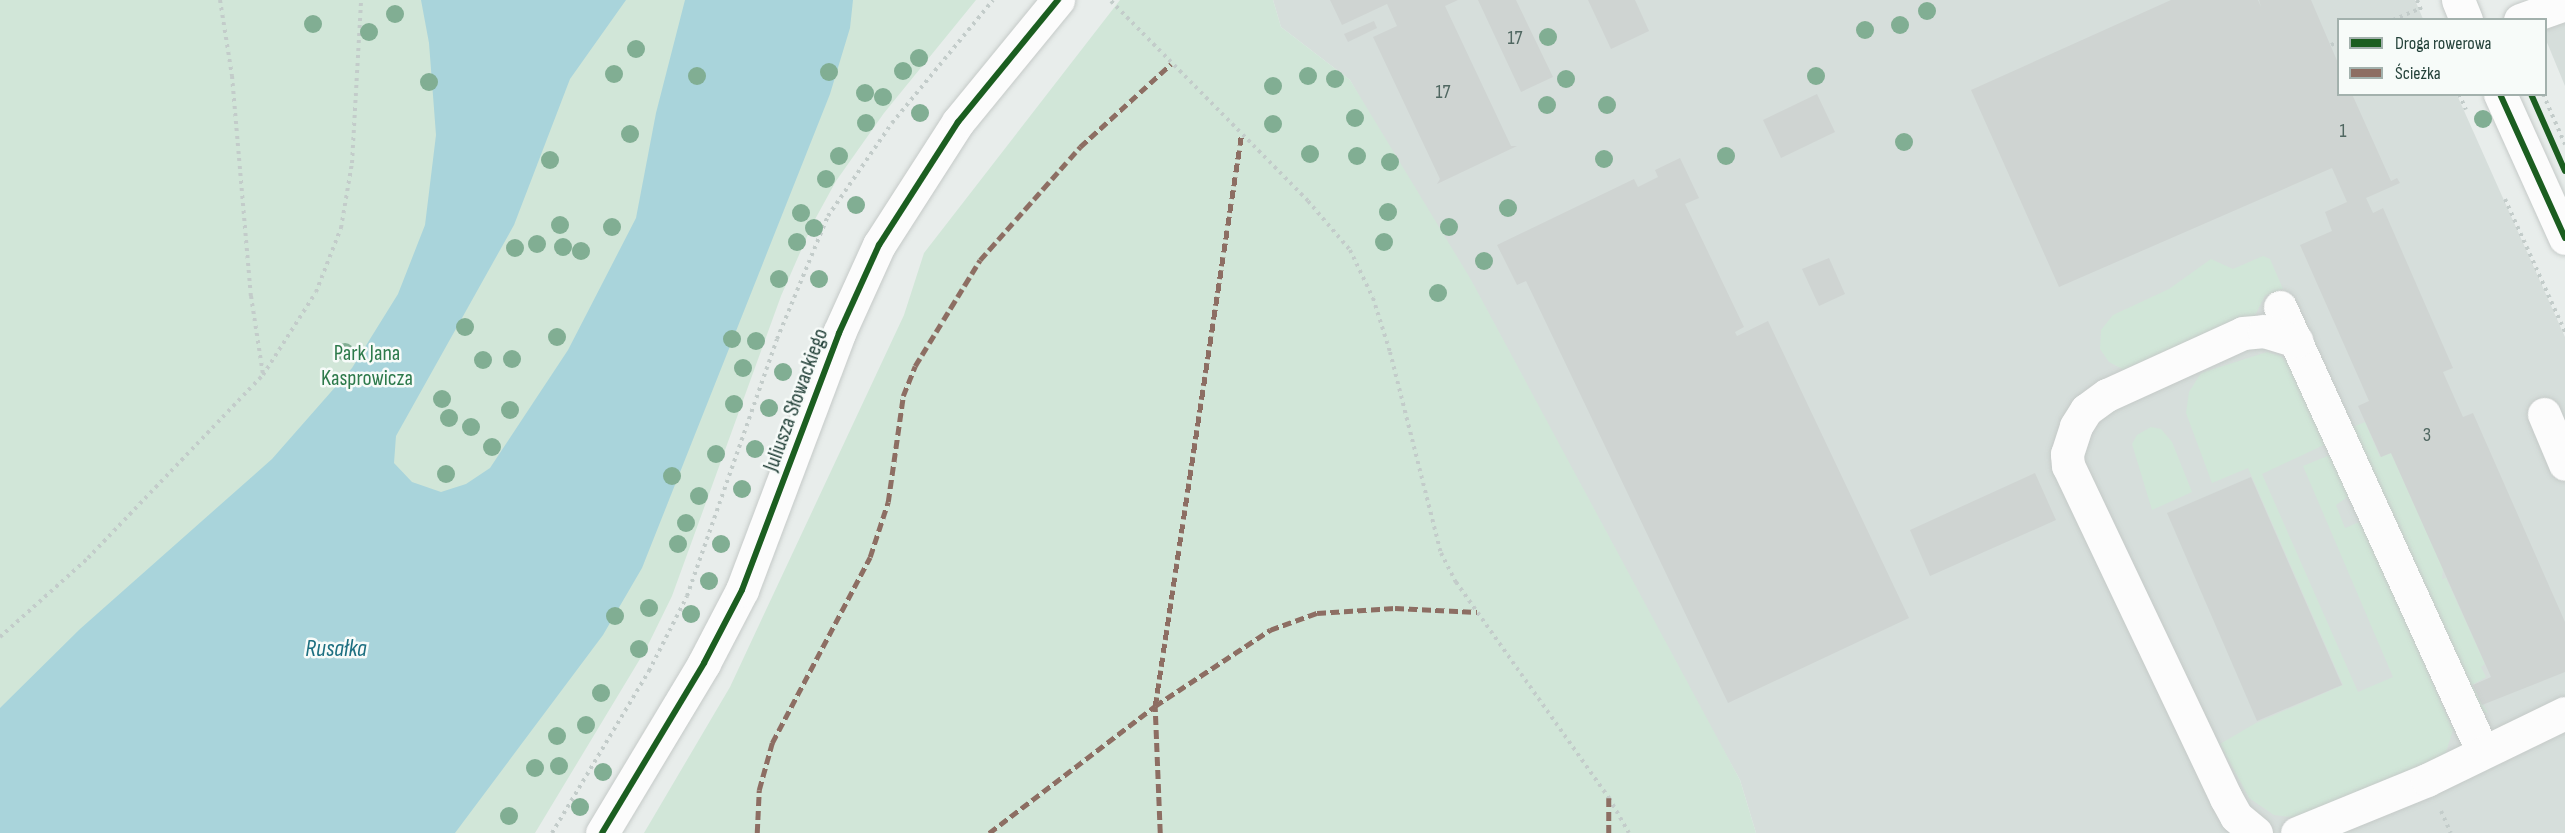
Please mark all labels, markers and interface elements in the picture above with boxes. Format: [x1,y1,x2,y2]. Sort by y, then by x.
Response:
legend [2337,18,2547,96]
house number: 17 [1508,26,1522,50]
text: Droga rowerowa [2395,33,2492,54]
text: Ścieżka [2395,63,2441,84]
house number: 17 [1436,80,1450,104]
house number: 1 [2340,119,2346,143]
street label: Juliusza Słowackiego [758,325,834,475]
park label: Park Jana Kasprowicza [321,340,413,392]
house number: 3 [2423,423,2431,447]
water label: Rusałka [305,635,367,663]

